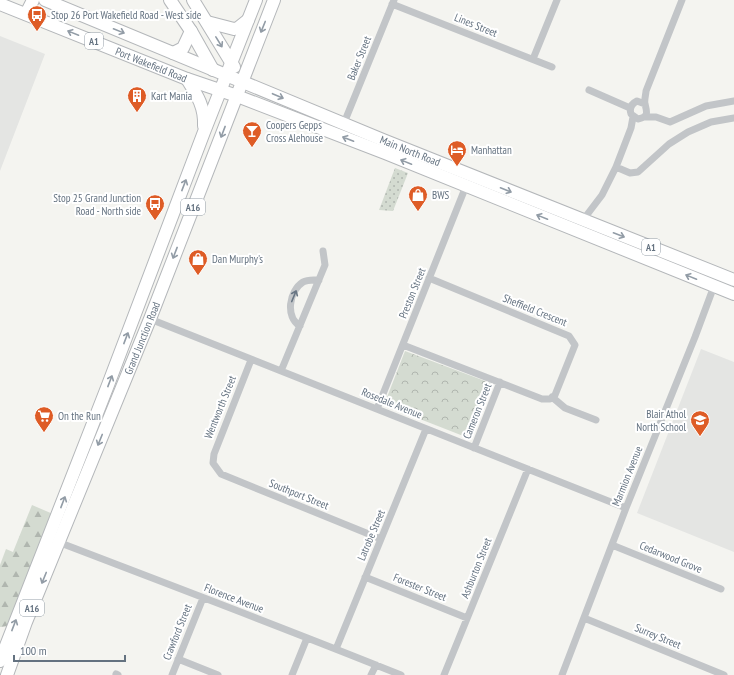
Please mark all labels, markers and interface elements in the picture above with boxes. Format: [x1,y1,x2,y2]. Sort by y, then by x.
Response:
bus stop icon: Stop 26 Port Wakefield Road - West side [26,4,48,32]
place label: Stop 26 Port Wakefield Road - West side [51,8,202,22]
street label: Lines Street [452,10,500,40]
one-way arrow [259,21,267,33]
one-way arrow [113,27,125,35]
one-way arrow [68,28,80,36]
road number: A1 [85,33,103,49]
street label: Baker Street [344,34,374,82]
one-way arrow [215,36,223,47]
street label: Port Wakefield Road [113,44,189,85]
building icon: Kart Mania [126,85,148,113]
place label: Kart Mania [151,89,192,103]
one-way arrow [272,93,284,100]
place label: Coopers Gepps Cross Alehouse [266,118,324,145]
bar icon: Coopers Gepps Cross Alehouse [241,120,263,148]
one-way arrow [218,125,226,137]
street label: Main North Road [378,132,443,169]
one-way arrow [343,135,355,143]
hotel icon: Manhattan [446,139,468,167]
place label: Manhattan [471,143,512,157]
one-way arrow [401,158,413,165]
one-way arrow [180,179,188,191]
shop icon: BWS [407,184,429,212]
one-way arrow [500,186,512,194]
place label: BWS [432,188,450,202]
place label: Stop 25 Grand Junction Road - North side [53,191,141,218]
bus stop icon: Stop 25 Grand Junction Road - North side [144,193,166,221]
road number: A16 [181,199,205,215]
one-way arrow [536,213,548,221]
one-way arrow [613,231,625,239]
road number: A1 [642,239,660,255]
one-way arrow [171,247,179,259]
shop icon: Dan Murphy's [187,248,209,276]
place label: Dan Murphy's [212,252,263,266]
street label: Preston Street [395,266,429,320]
one-way arrow [685,273,697,280]
one-way arrow [290,291,298,303]
street label: Sheffield Crescent [501,291,569,329]
street label: Grand Junction Road [121,300,163,377]
one-way arrow [123,332,131,344]
street label: Wentworth Street [201,373,239,441]
one-way arrow [106,376,114,388]
street label: Cameron Street [460,381,494,441]
street label: Rosedale Avenue [360,385,425,422]
supermarket icon: On the Run [33,405,55,433]
place label: Blair Athol North School [636,407,686,434]
place label: On the Run [58,409,101,423]
school or university icon: Blair Athol North School [689,409,711,437]
one-way arrow [95,433,103,445]
street label: Marmion Avenue [609,444,646,508]
street label: Southport Street [267,476,331,512]
one-way arrow [59,496,67,508]
street label: Latrobe Street [354,507,388,563]
street label: Ashburton Street [457,536,495,600]
street label: Cedarwood Grove [638,538,705,576]
street label: Forester Street [391,570,449,604]
one-way arrow [39,572,47,584]
street label: Florence Avenue [202,580,266,616]
road number: A16 [20,600,44,616]
street label: Crawford Street [159,602,195,662]
one-way arrow [11,619,19,631]
street label: Surrey Street [633,620,683,652]
scale bar [14,637,125,663]
text: 100 m [20,643,47,658]

